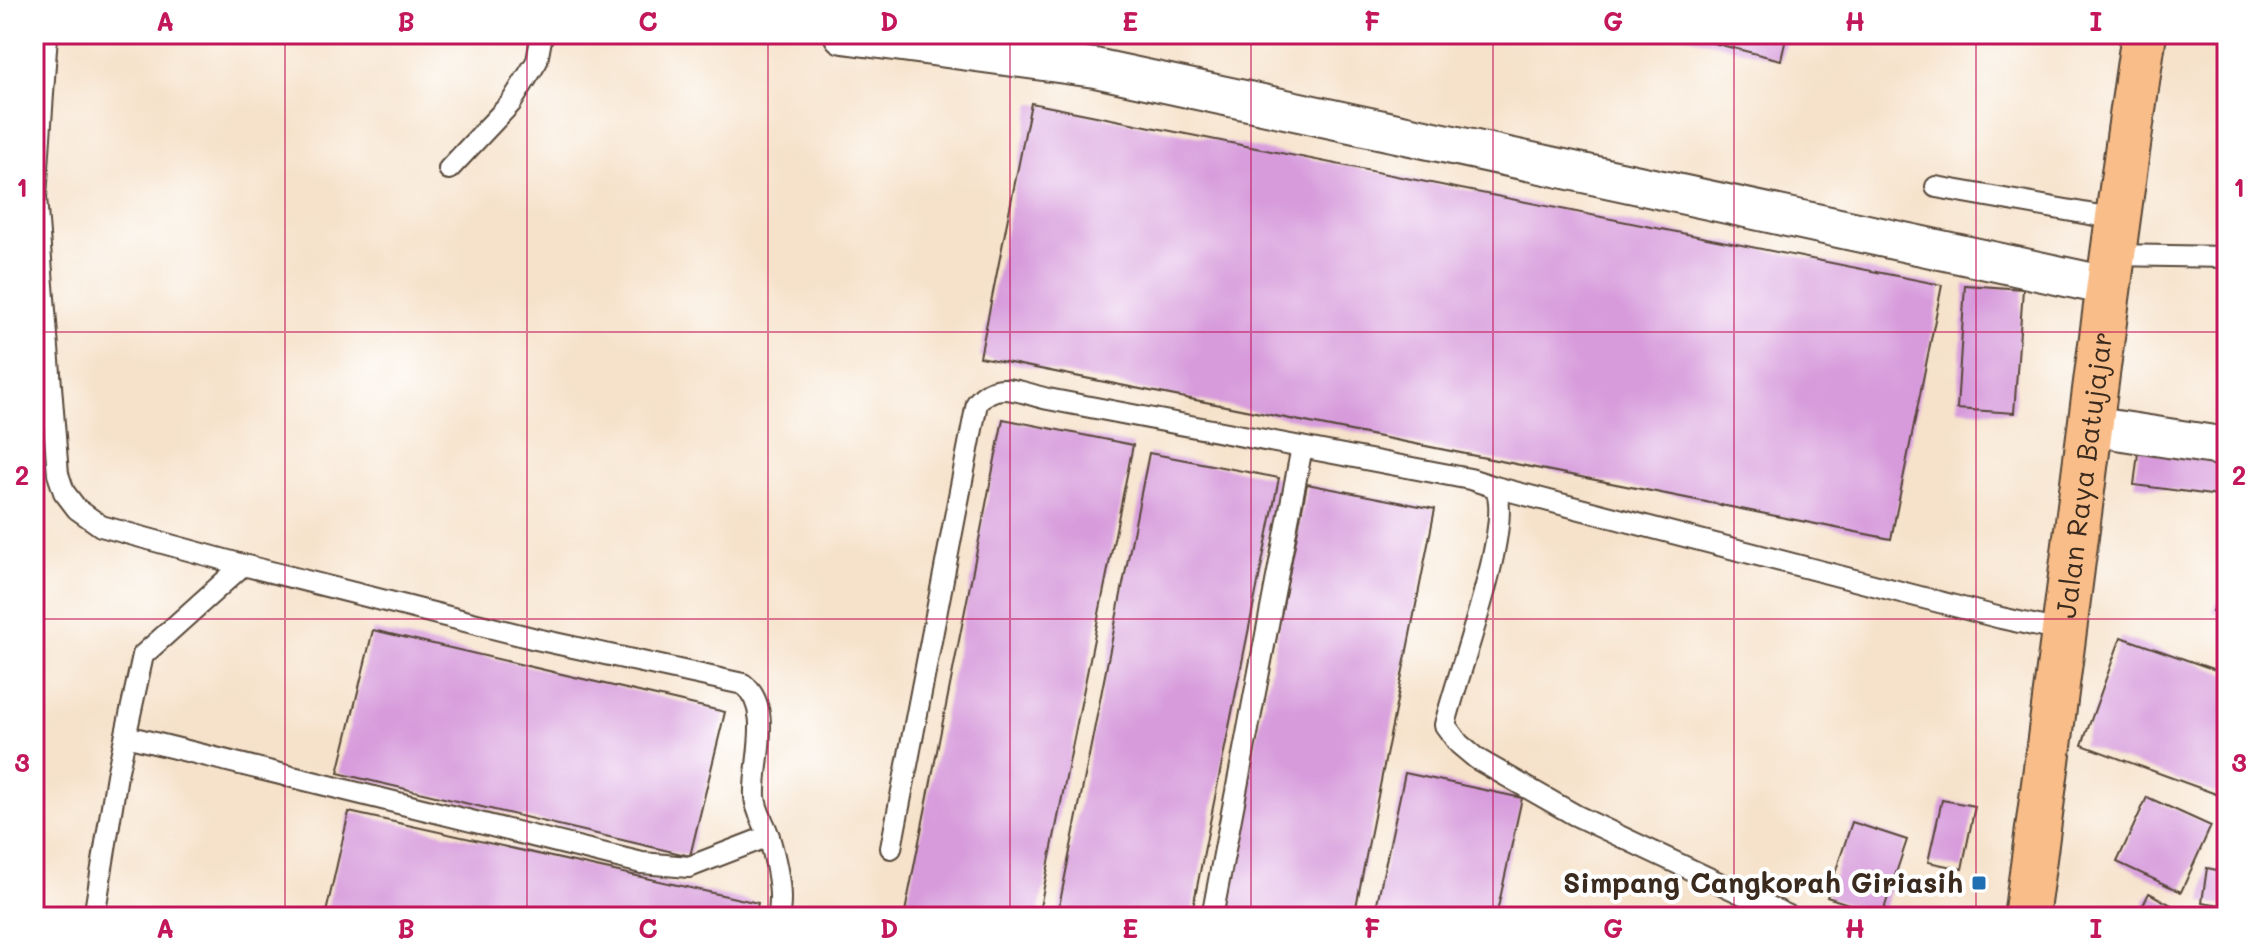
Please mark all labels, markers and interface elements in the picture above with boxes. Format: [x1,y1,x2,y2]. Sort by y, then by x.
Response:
text: A [156,4,174,38]
text: B [397,4,415,38]
text: C [638,4,658,38]
text: D [880,4,898,38]
text: E [1122,4,1138,38]
text: F [1364,4,1380,38]
text: G [1603,4,1623,38]
text: H [1845,4,1865,38]
text: I [2089,4,2103,38]
text: 1 [16,170,28,204]
text: 1 [2233,170,2245,204]
street label: Jalan Raya Batujajar [2047,329,2119,620]
text: 2 [15,458,29,492]
text: 2 [2232,458,2246,492]
text: 3 [14,745,30,779]
text: 3 [2231,745,2247,779]
place label: Simpang Cangkorah Giriasih [1563,864,1963,900]
marker: Simpang Cangkorah Giriasih [1970,874,1988,892]
text: A [156,911,174,945]
text: B [397,911,415,945]
text: C [638,911,658,945]
text: D [880,911,898,945]
text: E [1122,911,1138,945]
text: F [1364,911,1380,945]
text: G [1603,911,1623,945]
text: H [1845,911,1865,945]
text: I [2089,911,2103,945]

